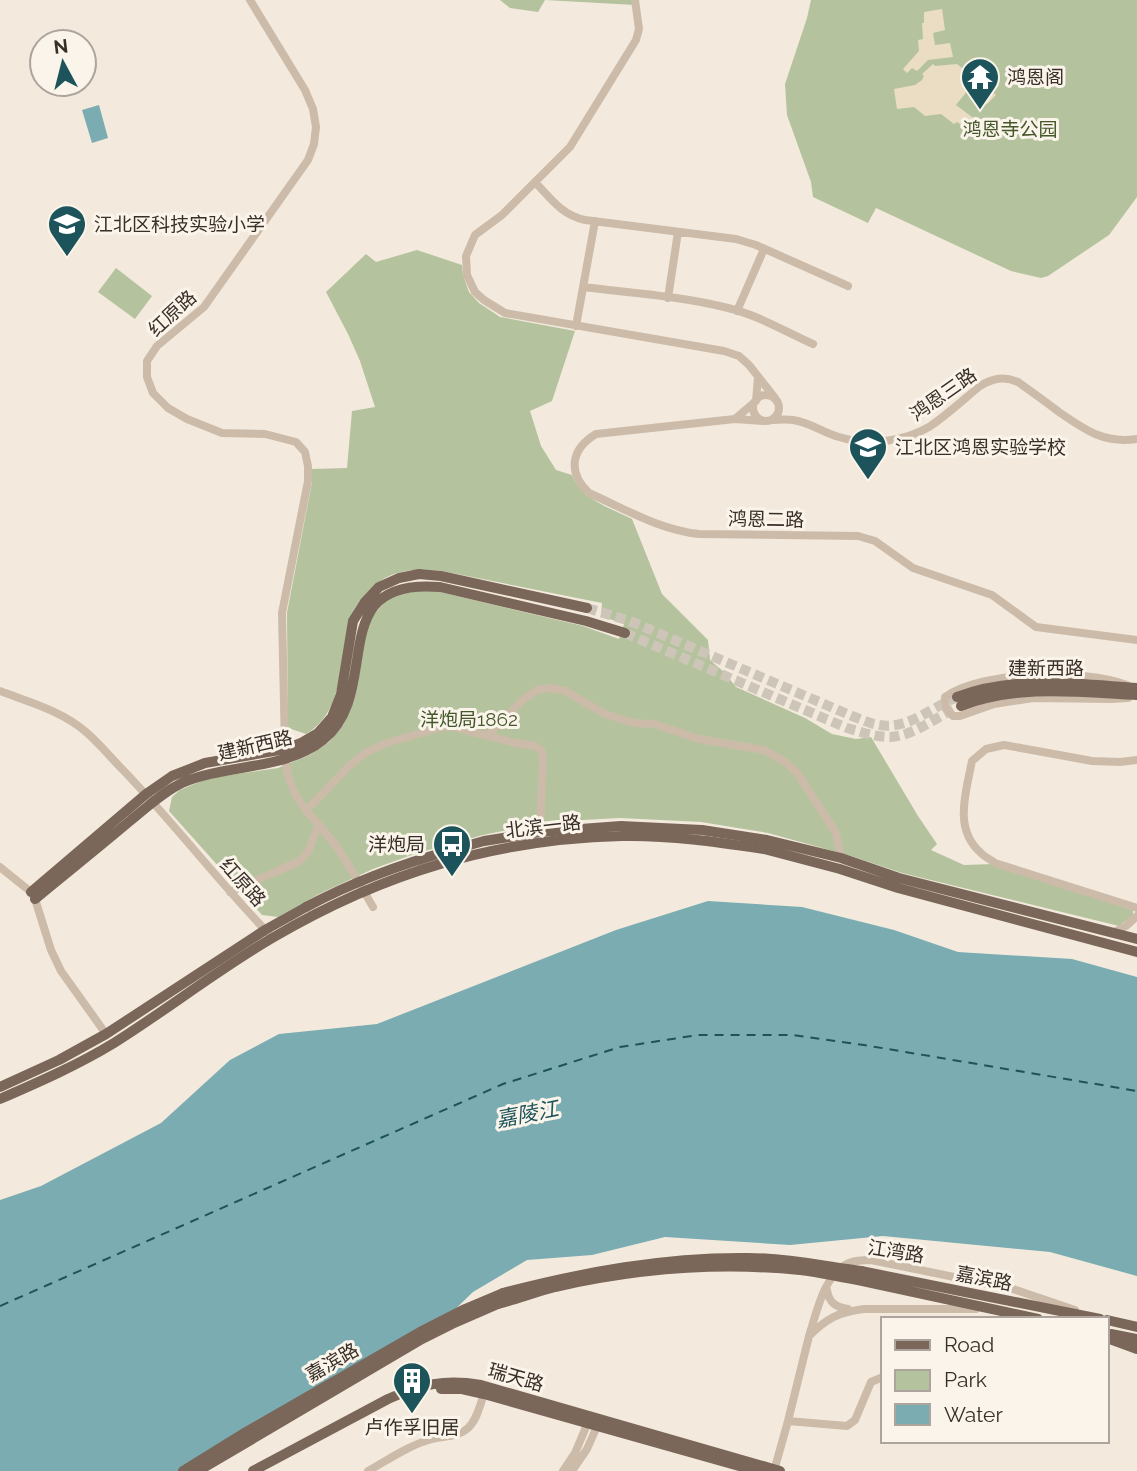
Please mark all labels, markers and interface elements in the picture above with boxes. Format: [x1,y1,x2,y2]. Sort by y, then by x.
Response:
north arrow [28,28,98,98]
text: N [52,34,69,58]
temple icon: 鸿恩阁 [959,56,1001,111]
place label: 鸿恩阁 [1007,66,1064,88]
park label: 鸿恩寺公园 [962,118,1058,140]
school or university icon: 江北区科技实验小学 [46,203,88,258]
place label: 江北区科技实验小学 [94,213,265,235]
street label: 红原路 [144,286,200,340]
street label: 鸿恩三路 [906,363,980,425]
school or university icon: 江北区鸿恩实验学校 [847,426,889,481]
place label: 江北区鸿恩实验学校 [895,436,1066,458]
street label: 鸿恩二路 [728,507,804,531]
street label: 建新西路 [1008,657,1084,679]
park label: 洋炮局1862 [420,708,518,730]
street label: 建新西路 [215,726,295,764]
street label: 北滨一路 [504,810,582,842]
bus stop icon: 洋炮局 [431,823,473,878]
place label: 洋炮局 [368,833,425,855]
street label: 红原路 [216,853,270,911]
water label: 嘉陵江 [494,1095,562,1132]
street label: 江湾路 [866,1236,926,1266]
street label: 嘉滨路 [954,1262,1014,1294]
legend [881,1317,1109,1443]
text: Road [944,1332,994,1357]
street label: 嘉滨路 [302,1338,362,1386]
street label: 瑞天路 [486,1359,546,1395]
building icon: 卢作孚旧居 [391,1360,433,1415]
text: Park [944,1367,987,1392]
text: Water [944,1402,1003,1427]
place label: 卢作孚旧居 [364,1416,460,1438]

